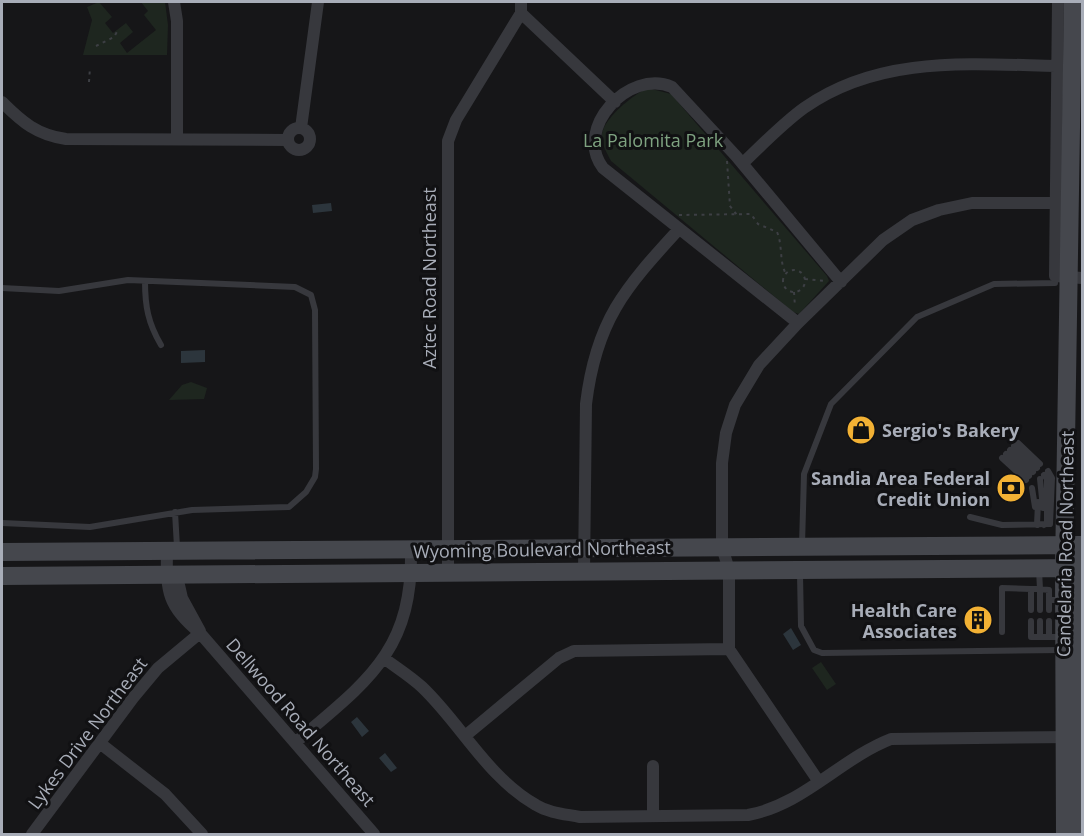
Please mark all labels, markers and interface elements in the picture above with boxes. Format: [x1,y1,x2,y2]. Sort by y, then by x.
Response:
park label: La Palomita Park [583,128,724,152]
street label: Aztec Road Northeast [417,187,441,369]
shop icon: Sergio's Bakery [845,414,877,446]
place label: Sergio's Bakery [882,418,1020,442]
street label: Candelaria Road Northeast [1051,431,1079,657]
place label: Sandia Area Federal Credit Union [811,466,990,511]
bank icon: Sandia Area Federal Credit Union [995,472,1027,504]
street label: Wyoming Boulevard Northeast [413,535,671,563]
place label: Health Care Associates [851,598,957,643]
building icon: Health Care Associates [962,604,994,636]
street label: Dellwood Road Northeast [221,633,381,811]
street label: Lykes Drive Northeast [22,652,152,814]

